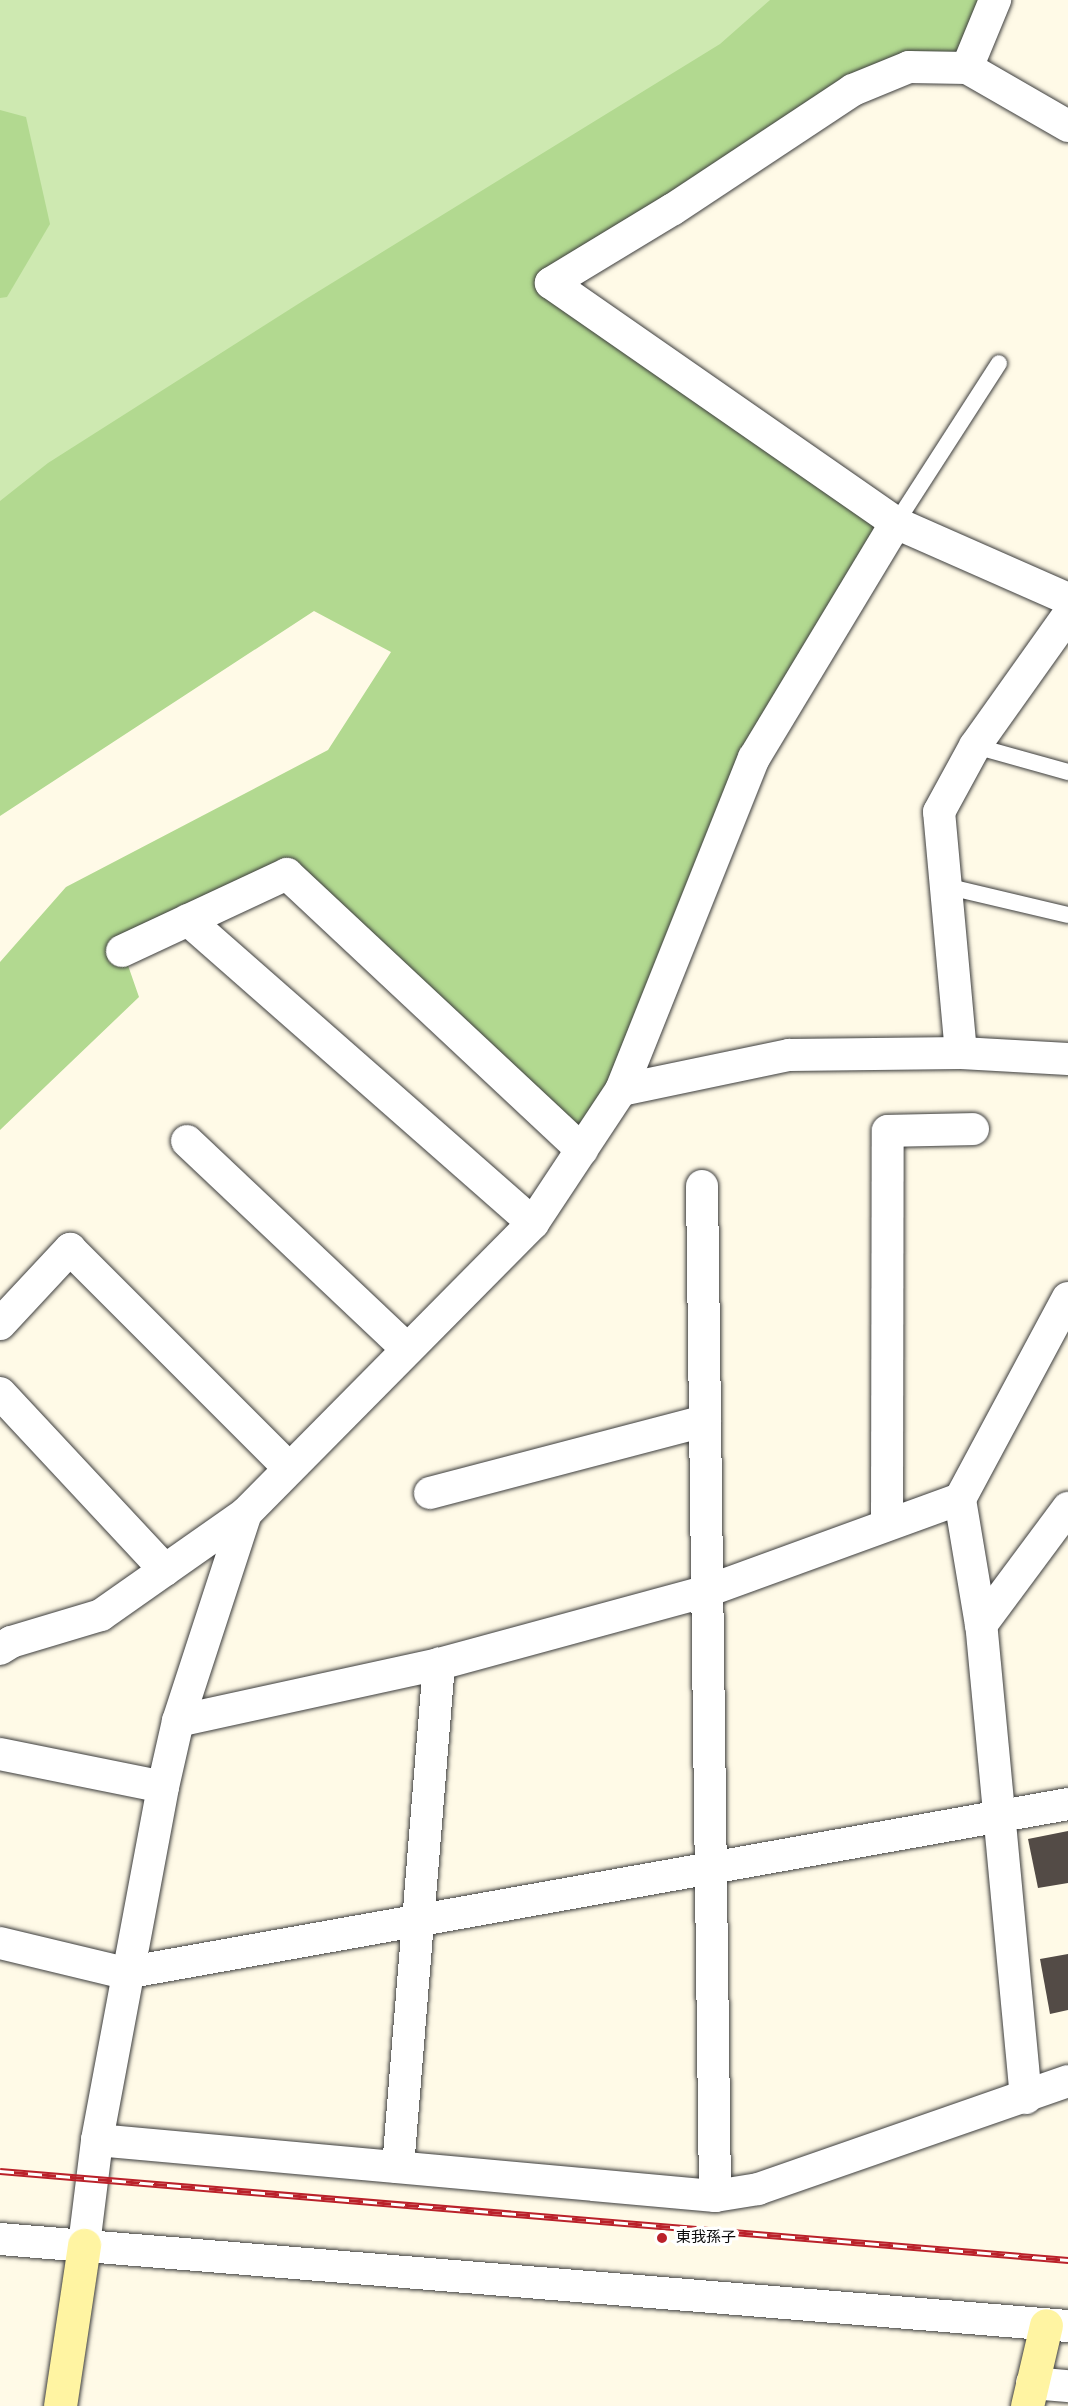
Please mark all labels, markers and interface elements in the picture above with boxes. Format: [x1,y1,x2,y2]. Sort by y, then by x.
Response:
marker: 東我孫子 [653,2229,671,2247]
place label: 東我孫子 [676,2229,736,2247]

